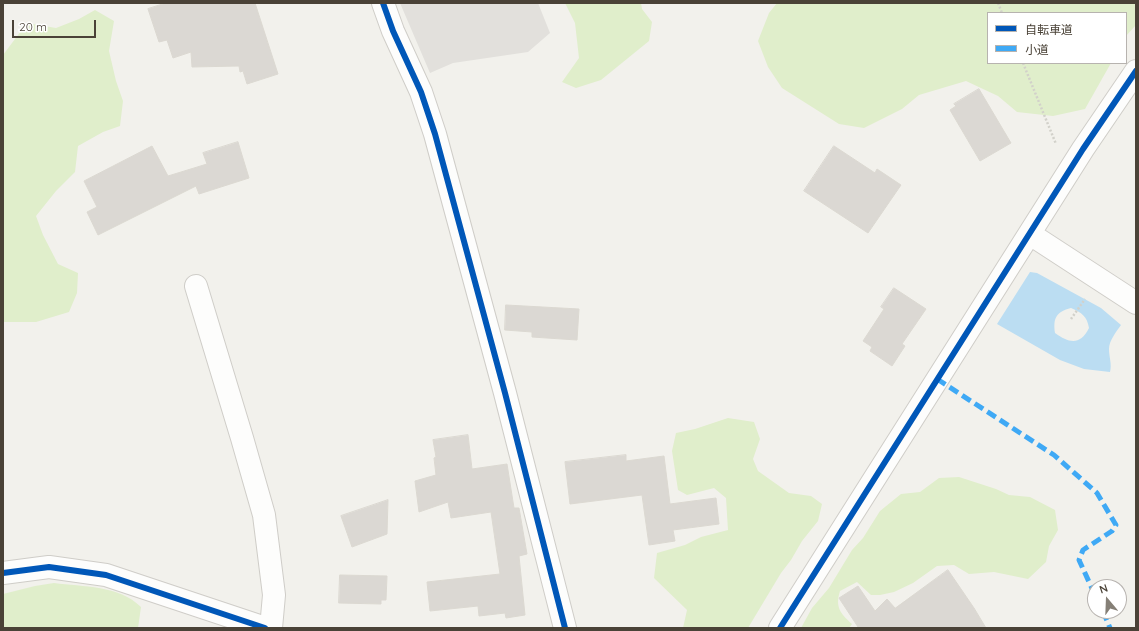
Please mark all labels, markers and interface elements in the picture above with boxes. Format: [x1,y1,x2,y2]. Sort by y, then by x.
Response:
scale bar [14,12,98,38]
legend [987,12,1127,64]
text: 20 m [19,19,47,34]
text: 自転車道 [1025,22,1073,37]
text: 小道 [1025,42,1049,57]
north arrow [1087,579,1127,619]
text: N [1097,581,1110,597]

